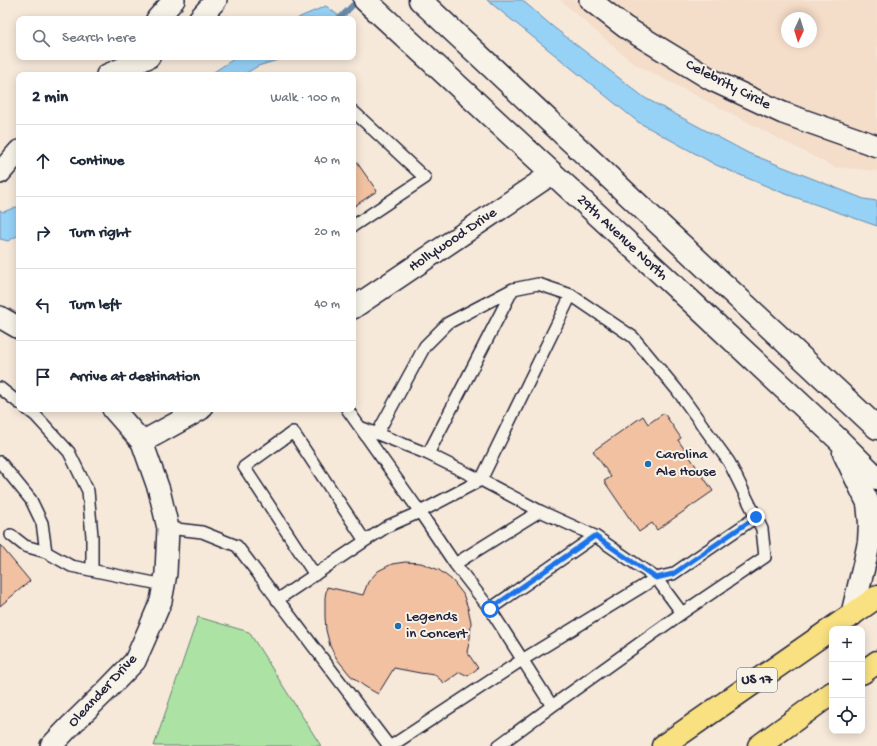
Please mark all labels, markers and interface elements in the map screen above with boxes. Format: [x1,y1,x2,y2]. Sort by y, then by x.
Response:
north arrow [781,12,817,48]
search box [16,16,356,60]
icon: search [30,27,52,49]
text: Search here [62,29,136,47]
street label: Celebrity Circle [682,56,774,114]
text: 2 min [32,88,68,108]
text: Walk · 100 m [271,91,340,106]
icon: ahead [32,150,54,172]
text: Continue [70,152,124,170]
text: 40 m [314,153,340,168]
street label: 29th Avenue North [573,191,671,285]
street label: Hollywood Drive [405,204,501,276]
icon: right [32,222,54,244]
text: Turn right [70,224,130,242]
text: 20 m [314,225,340,240]
icon: left [32,294,54,316]
text: Turn left [70,296,121,314]
text: 40 m [314,297,340,312]
icon: arrive [32,366,54,388]
text: Arrive at destination [70,368,200,386]
place label: Carolina Ale House [656,446,716,481]
marker: Carolina Ale House [643,459,653,469]
route end [747,508,765,526]
route start [481,600,499,618]
place label: Legends in Concert [406,608,469,643]
marker: Legends in Concert [393,621,403,631]
map controls [829,626,865,734]
button: + [829,626,865,662]
street label: Oleander Drive [64,650,142,731]
button: − [829,662,865,698]
road number: US 17 [737,668,777,692]
button: locate [829,698,865,734]

